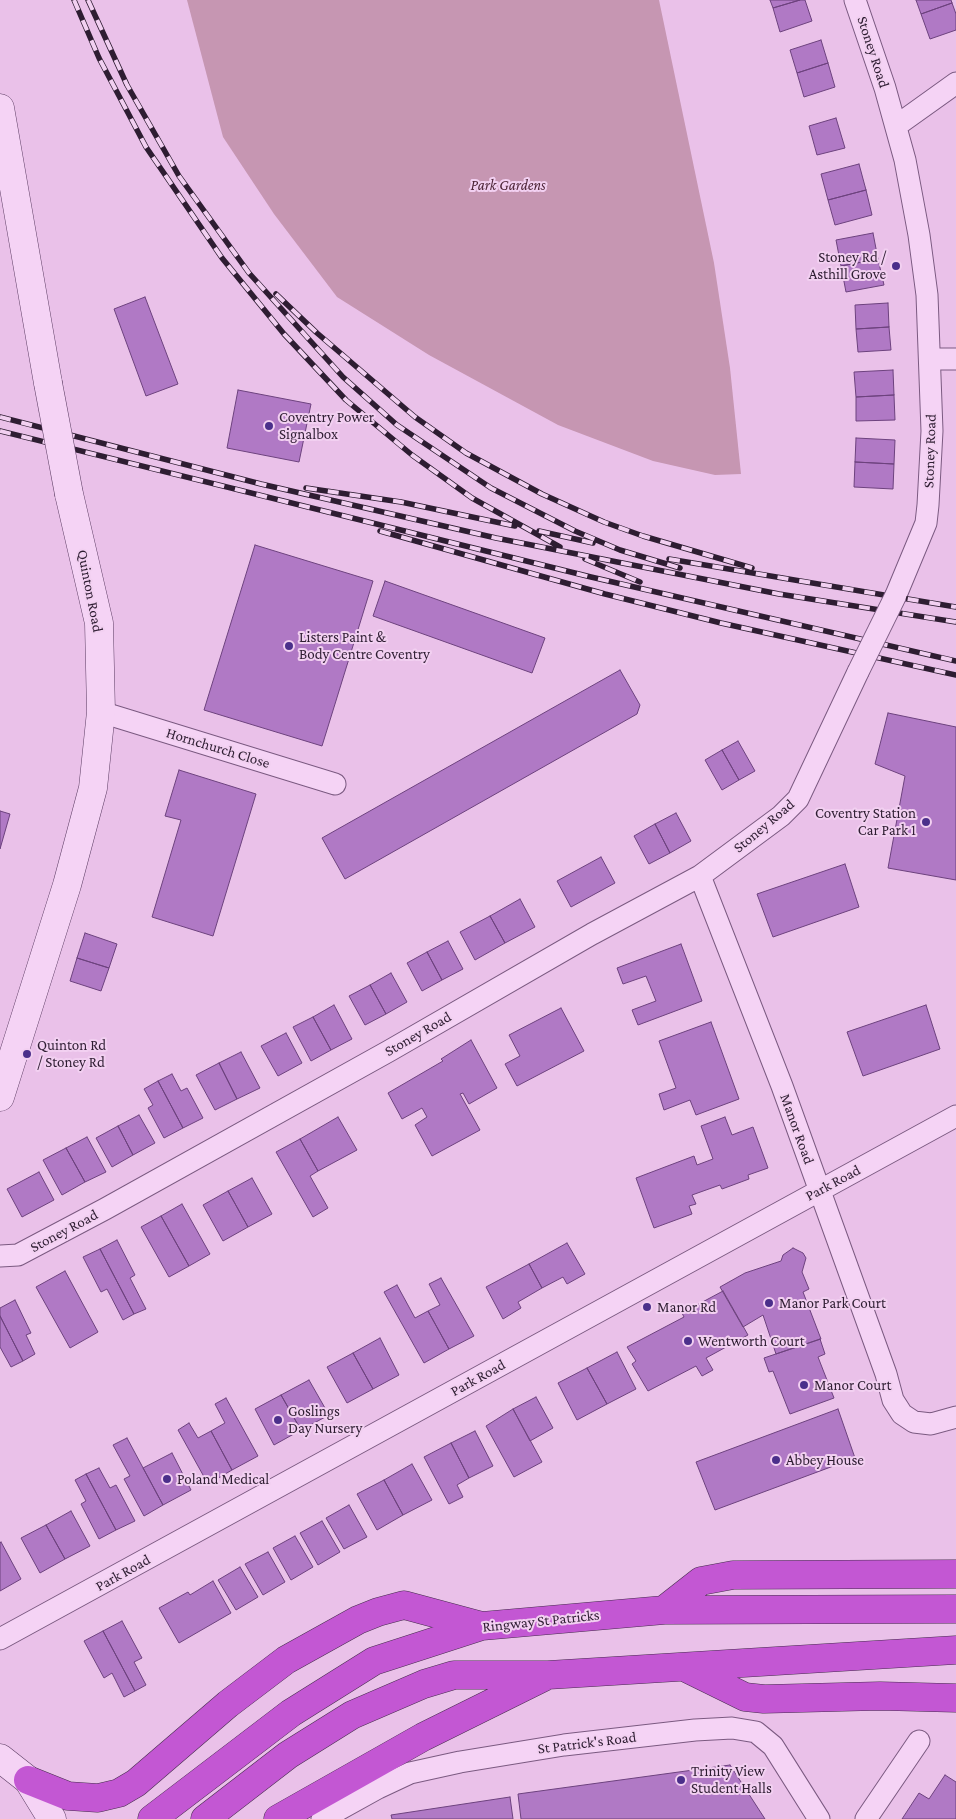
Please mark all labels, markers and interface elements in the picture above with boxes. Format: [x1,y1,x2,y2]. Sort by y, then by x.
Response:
street label: Stoney Road [853,14,893,90]
park label: Park Gardens [470,176,546,194]
place label: Stoney Rd / Asthill Grove [809,248,886,283]
marker: Stoney Rd / Asthill Grove [890,260,902,272]
place label: Coventry Power Signalbox [279,408,374,443]
street label: Stoney Road [920,414,940,488]
marker: Coventry Power Signalbox [263,420,275,432]
street label: Quinton Road [73,548,107,634]
place label: Listers Paint & Body Centre Coventry [299,628,430,663]
marker: Listers Paint & Body Centre Coventry [283,640,295,652]
street label: Hornchurch Close [164,724,272,772]
street label: Stoney Road [730,795,798,857]
place label: Coventry Station Car Park 1 [815,804,916,839]
marker: Coventry Station Car Park 1 [920,816,932,828]
street label: Stoney Road [381,1008,455,1060]
place label: Quinton Rd / Stoney Rd [37,1036,106,1071]
marker: Quinton Rd / Stoney Rd [21,1048,33,1060]
street label: Manor Road [776,1091,818,1167]
street label: Park Road [802,1161,864,1205]
street label: Stoney Road [27,1206,101,1256]
place label: Manor Park Court [779,1294,886,1312]
marker: Manor Park Court [763,1297,775,1309]
place label: Manor Rd [657,1298,716,1316]
marker: Manor Rd [641,1301,653,1313]
place label: Wentworth Court [698,1332,805,1350]
marker: Wentworth Court [682,1335,694,1347]
street label: Park Road [447,1356,509,1400]
place label: Manor Court [814,1376,892,1394]
marker: Manor Court [798,1379,810,1391]
place label: Goslings Day Nursery [288,1402,362,1437]
marker: Goslings Day Nursery [272,1414,284,1426]
place label: Abbey House [786,1451,864,1469]
marker: Abbey House [770,1454,782,1466]
place label: Poland Medical [177,1470,269,1488]
marker: Poland Medical [161,1473,173,1485]
street label: Park Road [92,1551,154,1595]
street label: Ringway St Patricks [482,1606,600,1636]
street label: St Patrick's Road [537,1728,637,1758]
place label: Trinity View Student Halls [691,1762,772,1797]
marker: Trinity View Student Halls [675,1774,687,1786]

